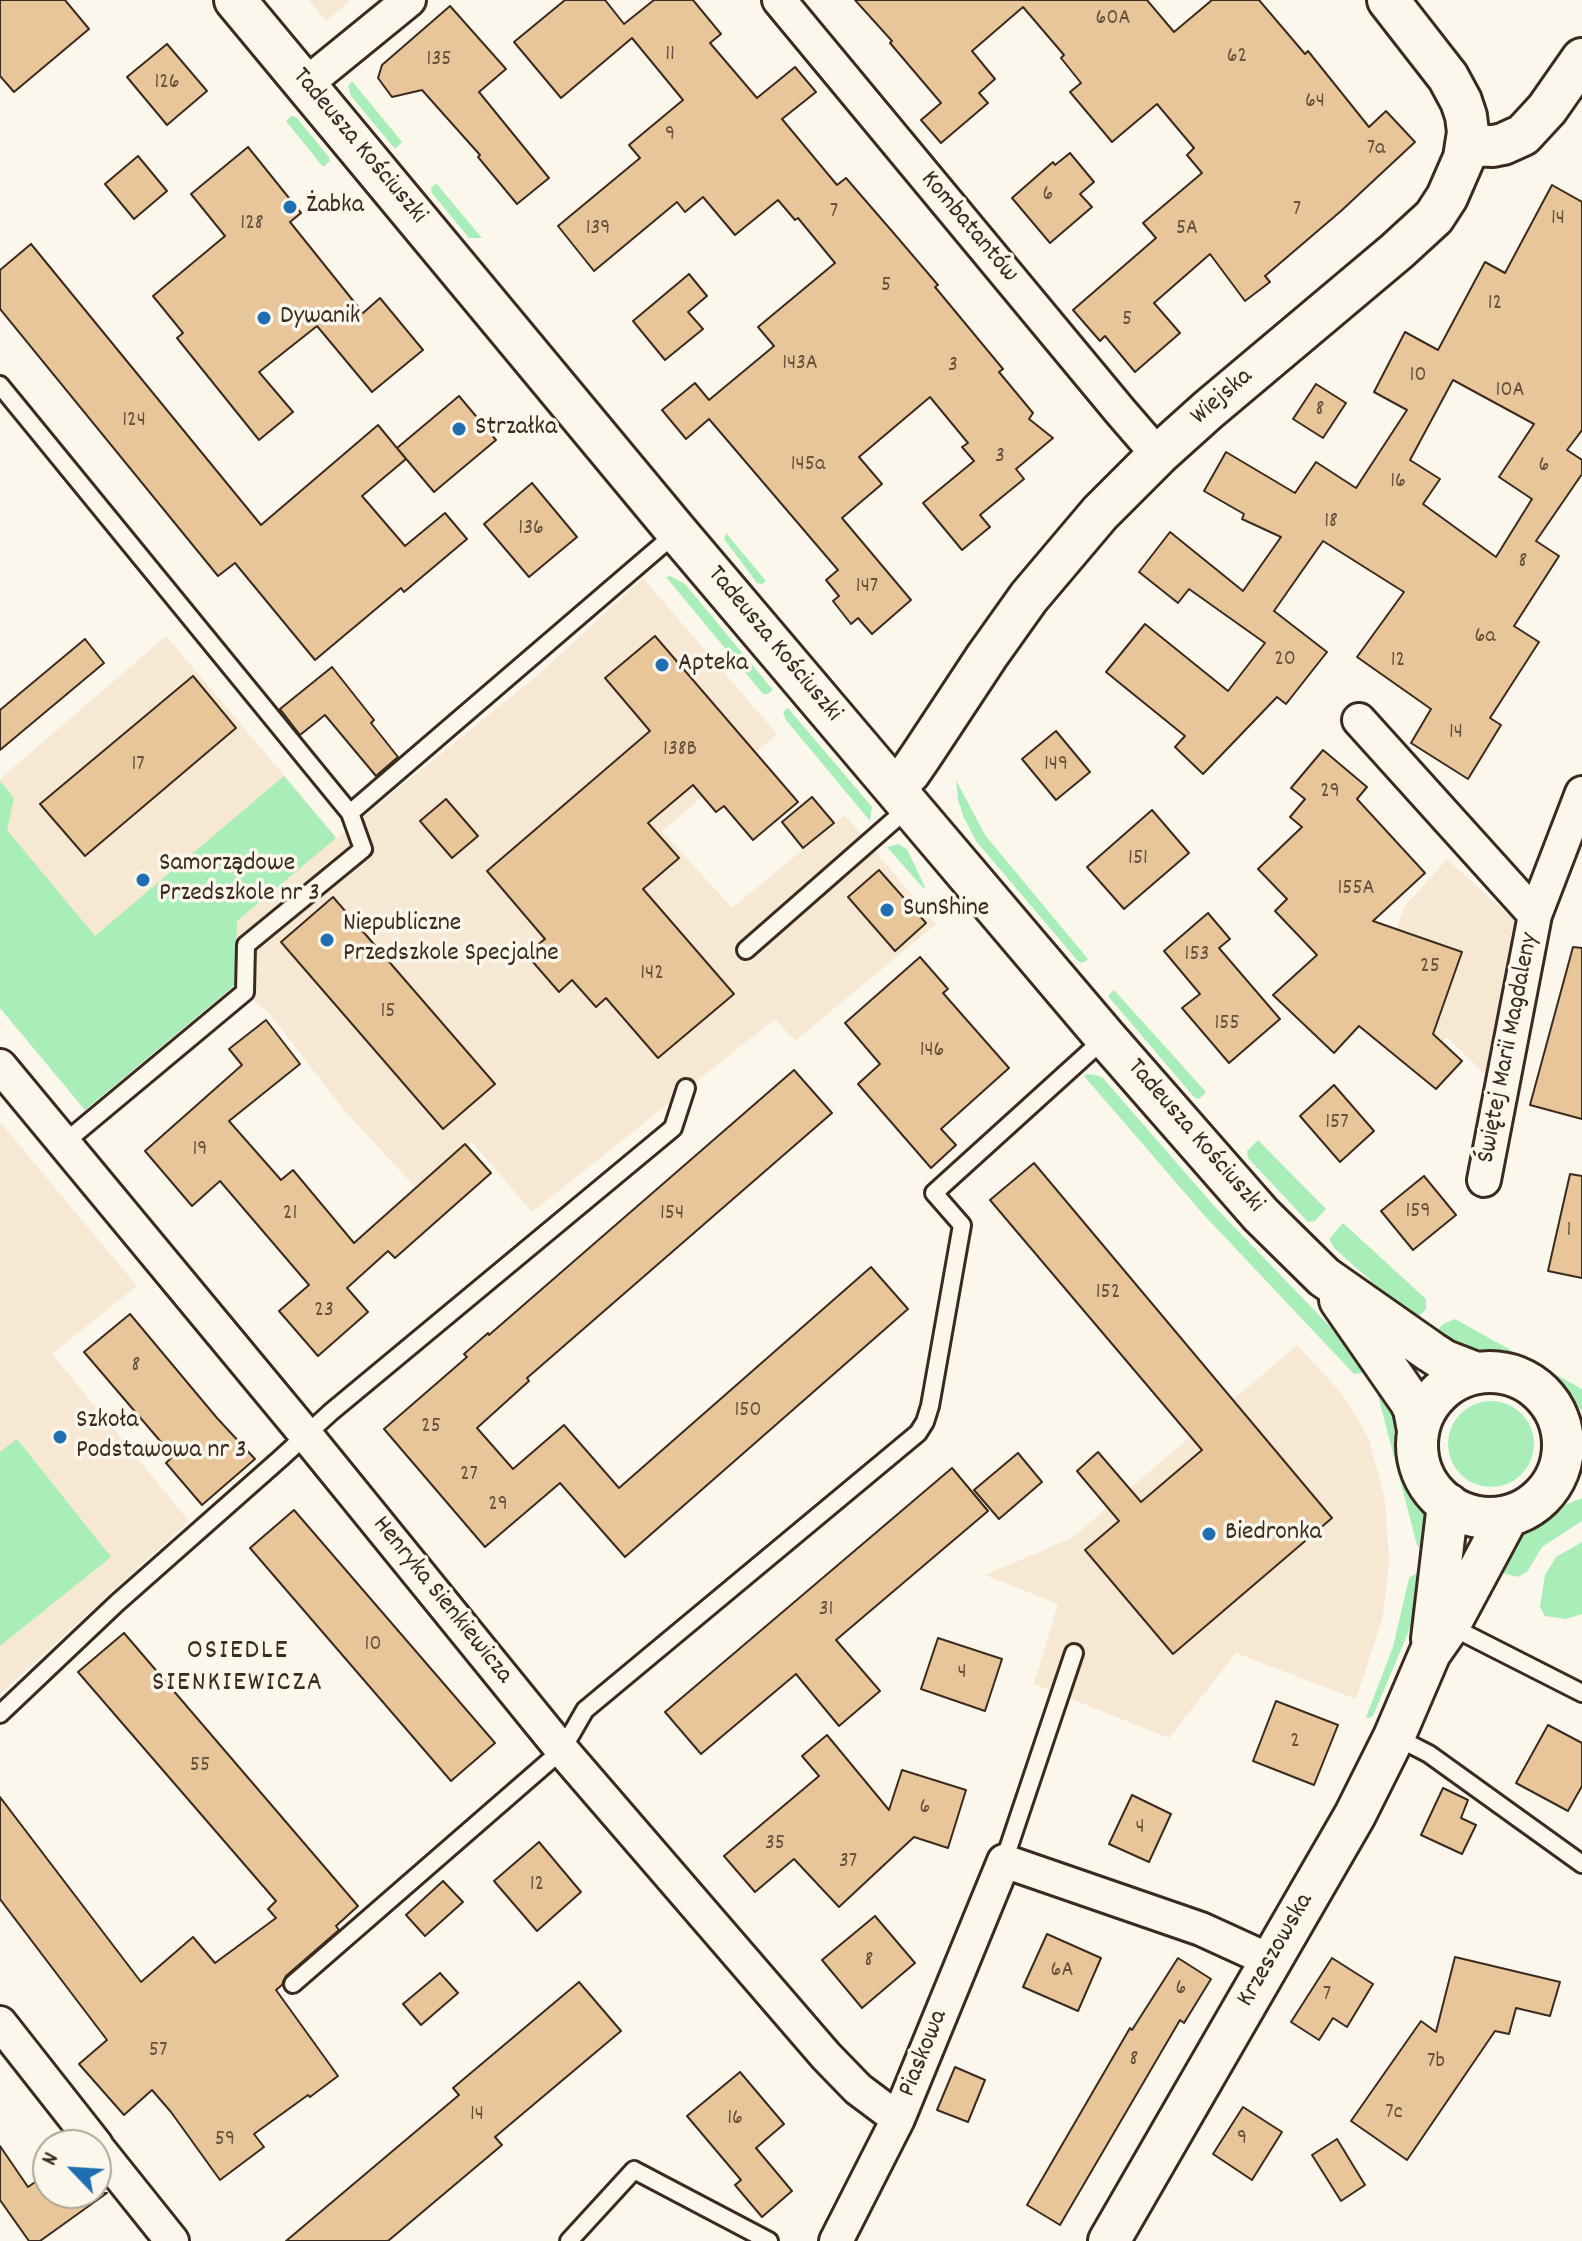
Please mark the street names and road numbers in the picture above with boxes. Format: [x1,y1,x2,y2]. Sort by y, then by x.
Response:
street label: Tadeusza Kościuszki [284,63,432,231]
street label: Kombatantów [912,166,1024,290]
street label: Wiejska [1186,363,1260,433]
street label: Tadeusza Kościuszki [699,561,847,729]
street label: Świętej Marii Magdaleny [1472,930,1548,1166]
street label: Tadeusza Kościuszki [1119,1054,1269,1220]
street label: Henryka Sienkiewicza [364,1511,518,1691]
street label: Krzeszowska [1232,1889,1322,2013]
street label: Piaskowa [894,2006,956,2102]

